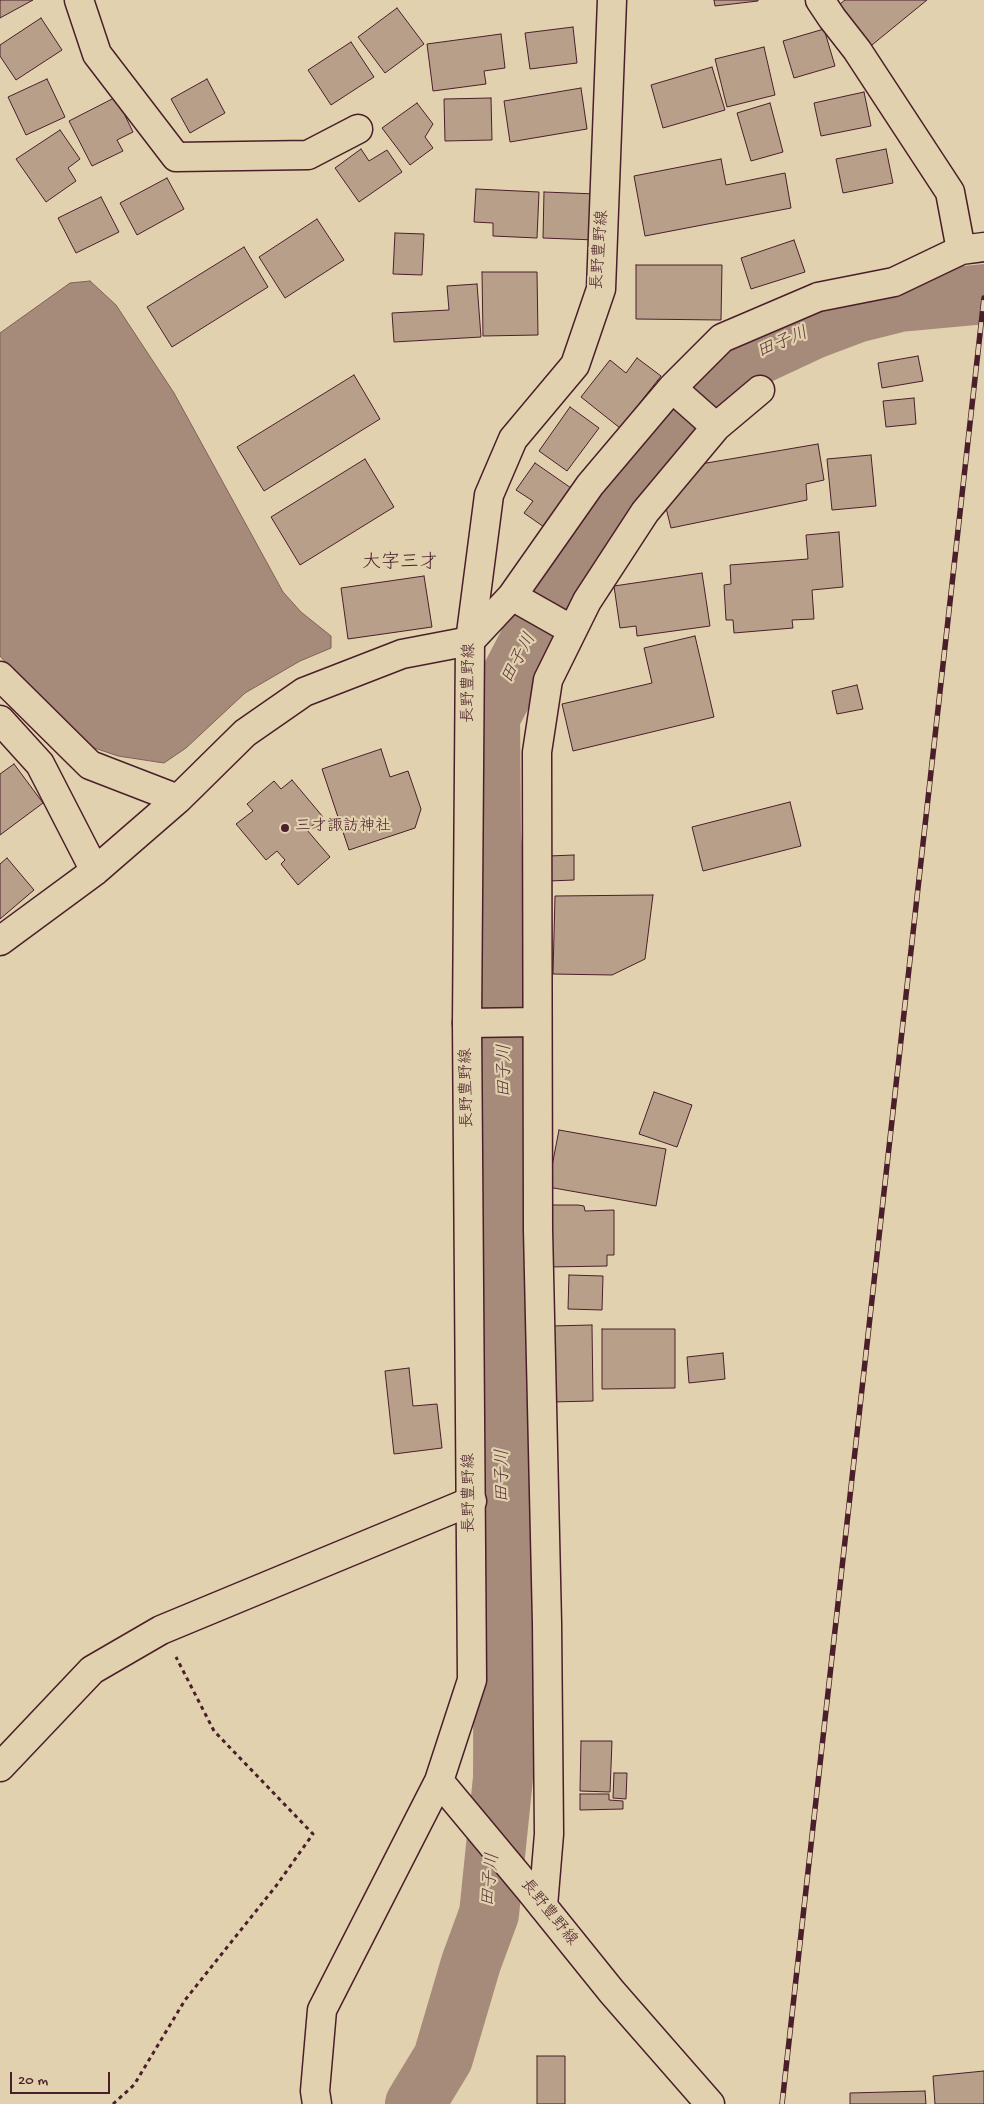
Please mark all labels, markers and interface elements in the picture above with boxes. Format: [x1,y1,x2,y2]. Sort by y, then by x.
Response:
street label: 長野豊野線 [589,209,613,291]
water label: 田子川 [754,324,812,364]
district label: 大字三才 [362,553,438,575]
water label: 田子川 [498,630,542,688]
street label: 長野豊野線 [460,643,480,723]
place label: 三才諏訪神社 [295,818,391,838]
marker: 三才諏訪神社 [279,822,291,834]
water label: 田子川 [495,1044,517,1098]
street label: 長野豊野線 [458,1048,478,1128]
water label: 田子川 [493,1449,515,1503]
street label: 長野豊野線 [461,1453,481,1533]
water label: 田子川 [478,1852,506,1908]
street label: 長野豊野線 [515,1876,581,1950]
scale bar [12,2062,112,2094]
text: 20 m [18,2072,48,2090]

